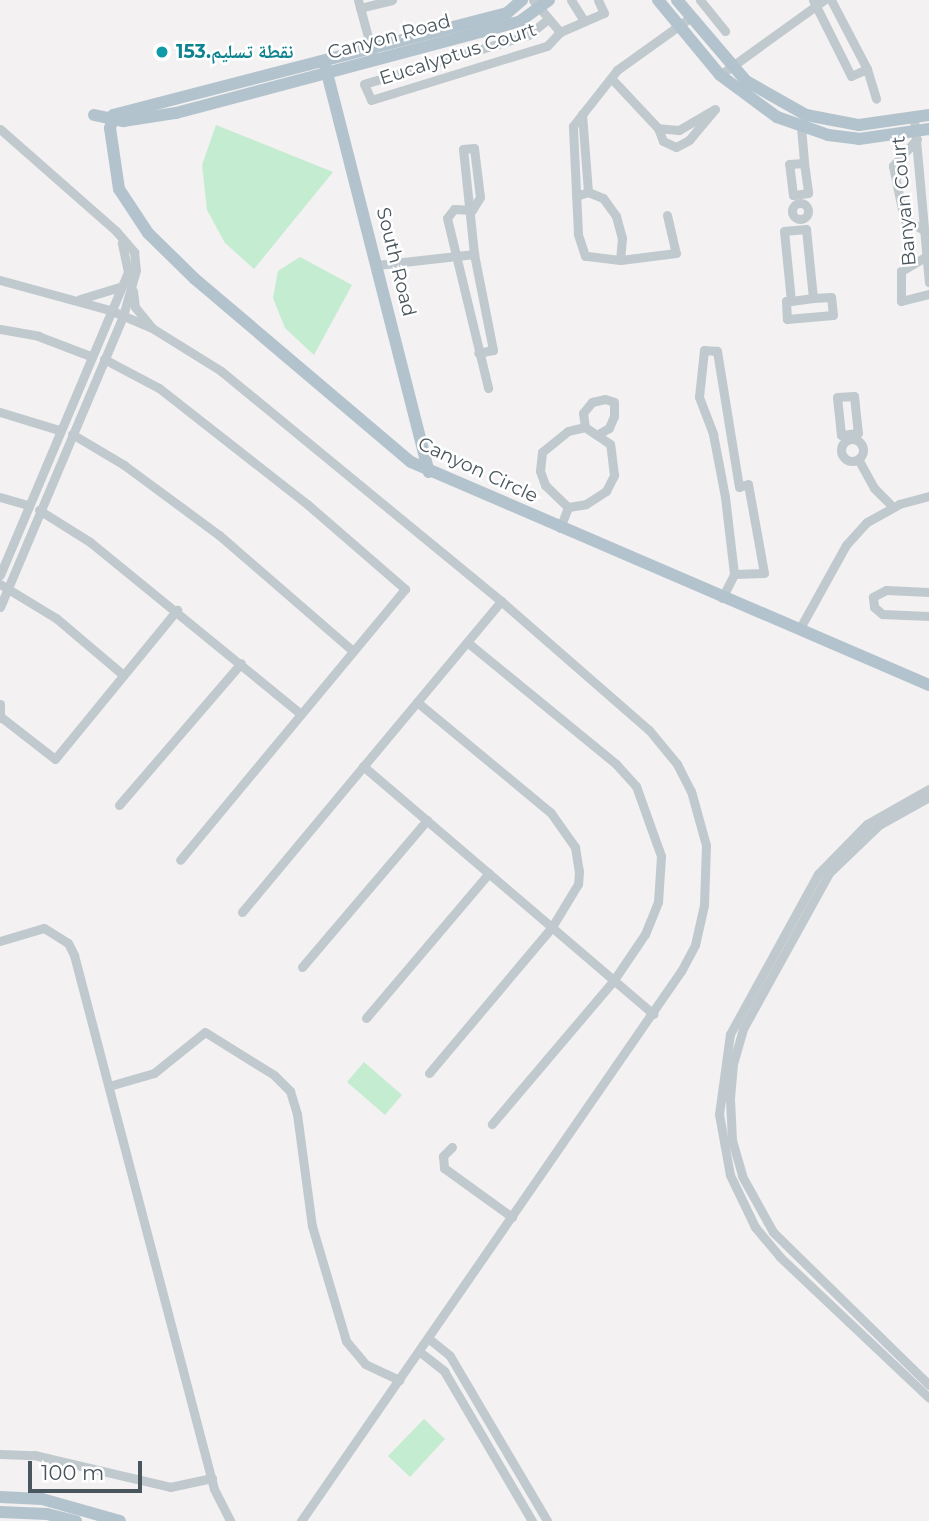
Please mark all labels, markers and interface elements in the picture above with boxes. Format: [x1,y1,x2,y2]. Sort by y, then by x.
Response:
street label: Canyon Road [325,10,453,64]
street label: Eucalyptus Court [377,18,539,90]
place label: نقطة تسليم.153 [176,41,293,63]
marker: نقطة تسليم.153 [154,44,170,60]
street label: Banyan Court [887,135,921,267]
street label: South Road [371,205,421,319]
street label: Canyon Circle [414,432,542,508]
scale bar [32,1448,145,1492]
text: 100 m [41,1460,104,1485]

